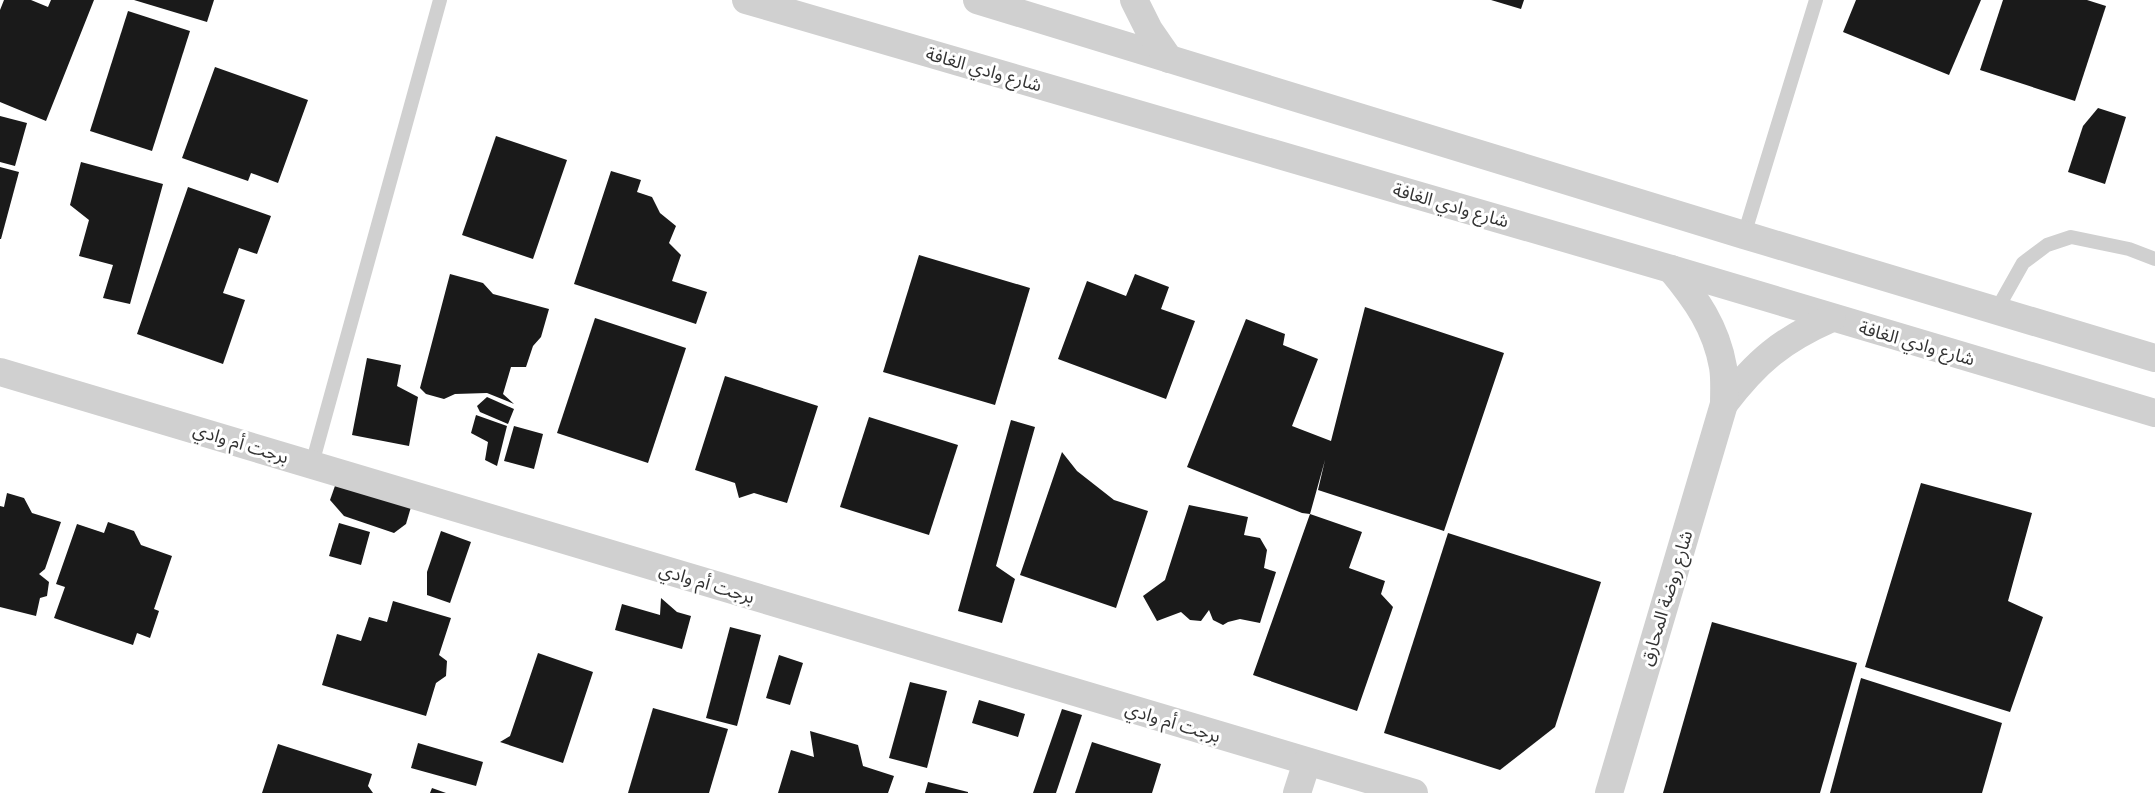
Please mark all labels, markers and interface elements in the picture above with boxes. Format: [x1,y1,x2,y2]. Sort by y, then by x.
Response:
street label: شارع وادي الغافة [923,41,1045,99]
street label: شارع وادي الغافة [1390,177,1512,235]
street label: شارع وادي الغافة [1856,315,1978,373]
street label: برجت أم وادي [190,418,291,471]
street label: شارع روضة المحارق [1635,528,1700,669]
street label: برجت أم وادي [656,558,757,611]
street label: برجت أم وادي [1122,697,1223,750]

